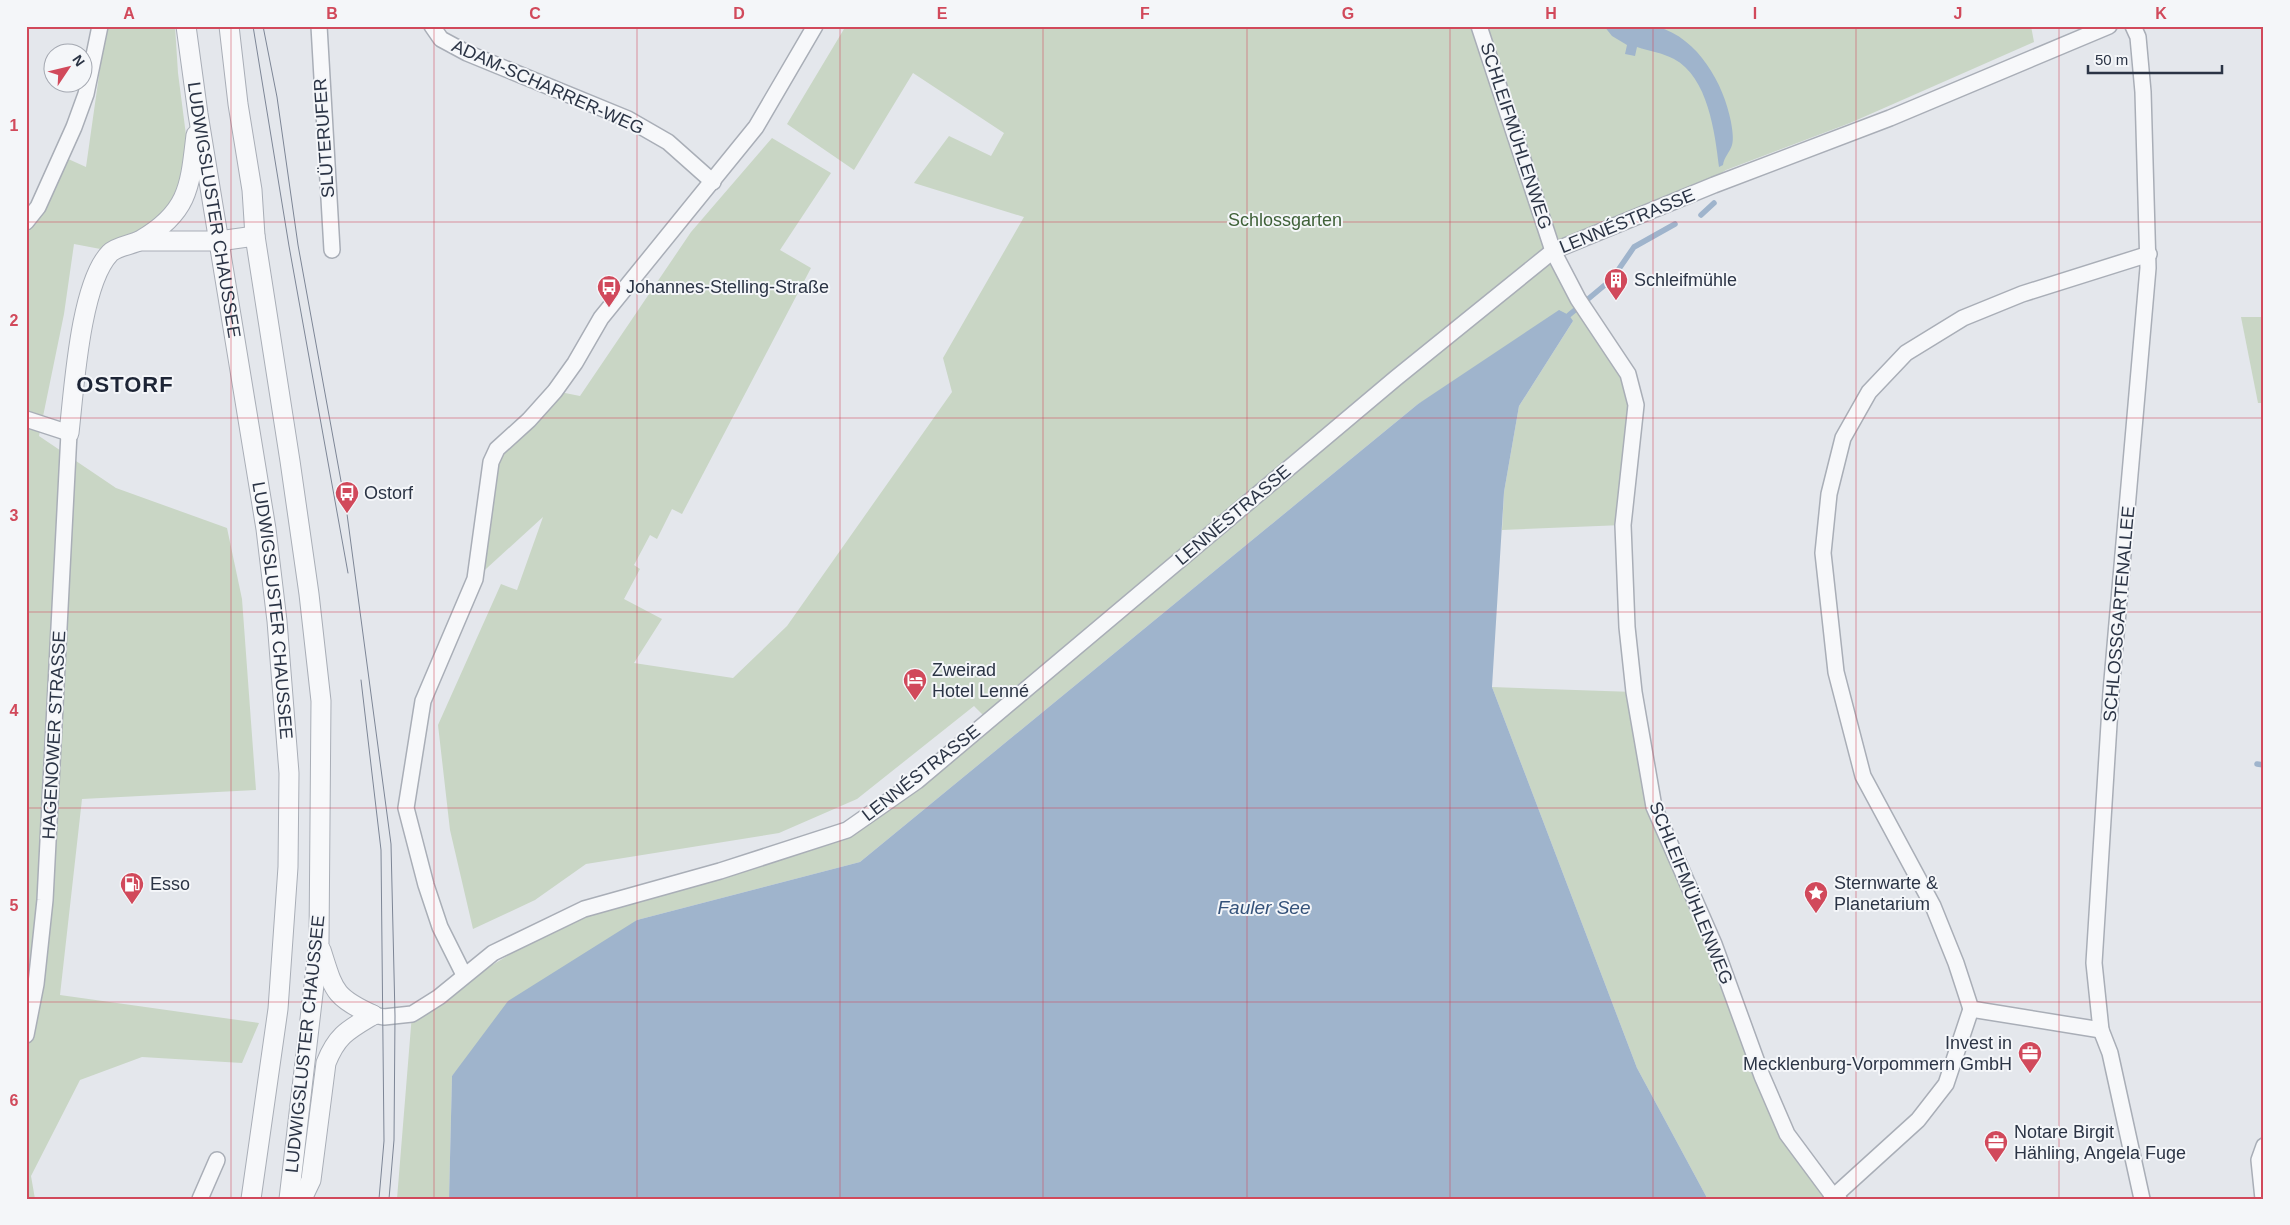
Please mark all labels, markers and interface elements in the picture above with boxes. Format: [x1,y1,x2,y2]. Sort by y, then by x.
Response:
text: A [123,5,135,22]
text: B [326,5,338,22]
text: C [529,5,541,22]
text: D [733,5,745,22]
text: E [937,5,948,22]
text: F [1140,5,1150,22]
text: G [1342,5,1354,22]
text: H [1545,5,1557,22]
text: I [1753,5,1757,22]
text: J [1954,5,1962,22]
text: K [2155,5,2167,22]
street label: ADAM-SCHARRER-WEG [449,36,647,138]
street label: SCHLEIFMÜHLENWEG [1476,40,1556,232]
north arrow [42,42,92,92]
scale bar [2088,42,2221,74]
text: 50 m [2095,51,2128,68]
text: N [69,52,88,69]
street label: SLÜTERUFER [310,77,338,199]
street label: LUDWIGSLUSTER CHAUSSEE [184,81,245,339]
text: 1 [10,117,19,134]
street label: LENNÉSTRASSE [1556,185,1698,257]
park label: Schlossgarten [1228,210,1342,230]
building icon: Schleifmühle [1603,267,1629,301]
place label: Schleifmühle [1634,270,1737,290]
bus stop icon: Johannes-Stelling-Straße [596,274,622,308]
place label: Johannes-Stelling-Straße [626,277,829,297]
text: 2 [10,312,19,329]
district label: OSTORF [76,372,174,397]
street label: LENNÉSTRASSE [1171,461,1295,569]
street label: LUDWIGSLUSTER CHAUSSEE [248,480,296,740]
bus stop icon: Ostorf [334,480,360,514]
place label: Ostorf [364,483,414,503]
street label: SCHLOSSGARTENALLEE [2100,505,2138,723]
text: 3 [10,507,19,524]
street label: HAGENOWER STRASSE [39,630,69,840]
place label: Zweirad Hotel Lenné [932,660,1029,701]
hotel icon: Zweirad Hotel Lenné [902,667,928,701]
text: 4 [10,702,19,719]
street label: LENNÉSTRASSE [858,721,984,825]
street label: SCHLEIFMÜHLENWEG [1645,799,1737,987]
fuel station icon: Esso [119,871,145,905]
place label: Sternwarte & Planetarium [1834,873,1938,914]
place label: Esso [150,874,190,894]
place icon: Sternwarte & Planetarium [1803,880,1829,914]
text: 5 [10,897,19,914]
water label: Fauler See [1218,897,1310,918]
street label: LUDWIGSLUSTER CHAUSSEE [282,914,328,1174]
place label: Invest in Mecklenburg-Vorpommern GmbH [1743,1033,2012,1074]
office icon: Invest in Mecklenburg-Vorpommern GmbH [2017,1040,2043,1074]
text: 6 [10,1092,19,1109]
place label: Notare Birgit Hähling, Angela Fuge [2014,1122,2186,1163]
office icon: Notare Birgit Hähling, Angela Fuge [1983,1129,2009,1163]

